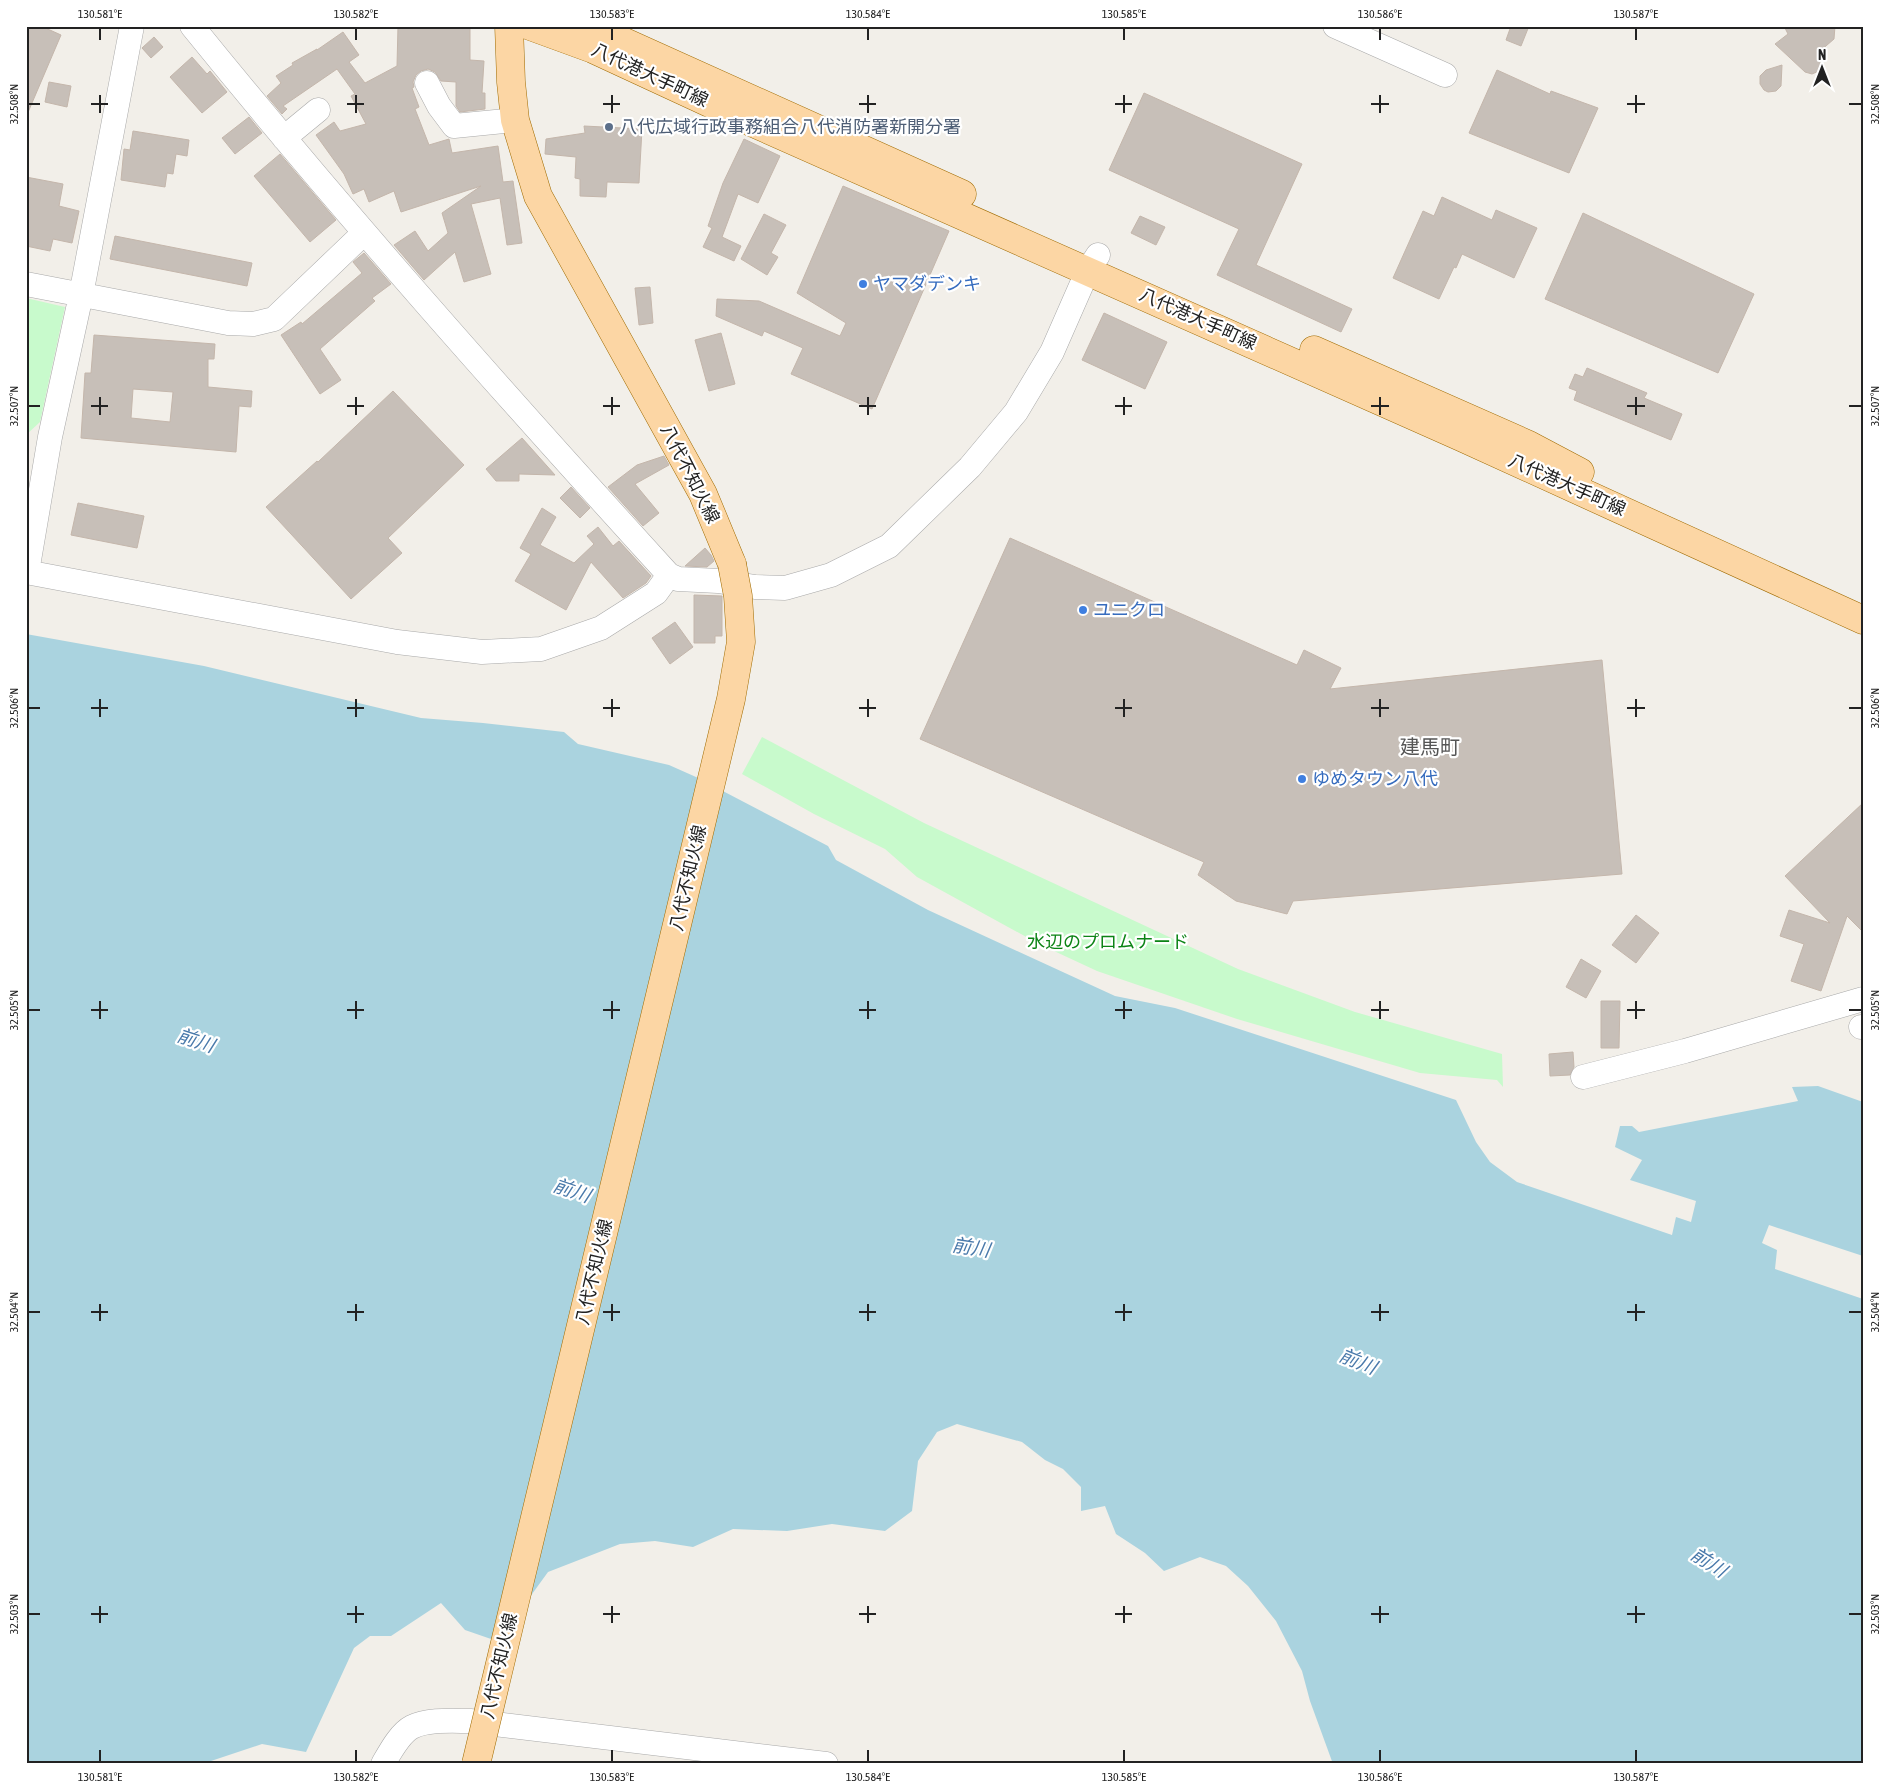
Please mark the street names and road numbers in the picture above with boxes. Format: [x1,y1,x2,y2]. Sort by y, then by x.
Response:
street label: 八代港大手町線 [589,38,712,111]
street label: 八代港大手町線 [1136,283,1260,354]
street label: 八代不知火線 [657,421,724,527]
street label: 八代港大手町線 [1505,449,1629,520]
street label: 八代不知火線 [665,823,710,933]
street label: 八代不知火線 [571,1217,616,1327]
street label: 八代不知火線 [476,1611,521,1721]

